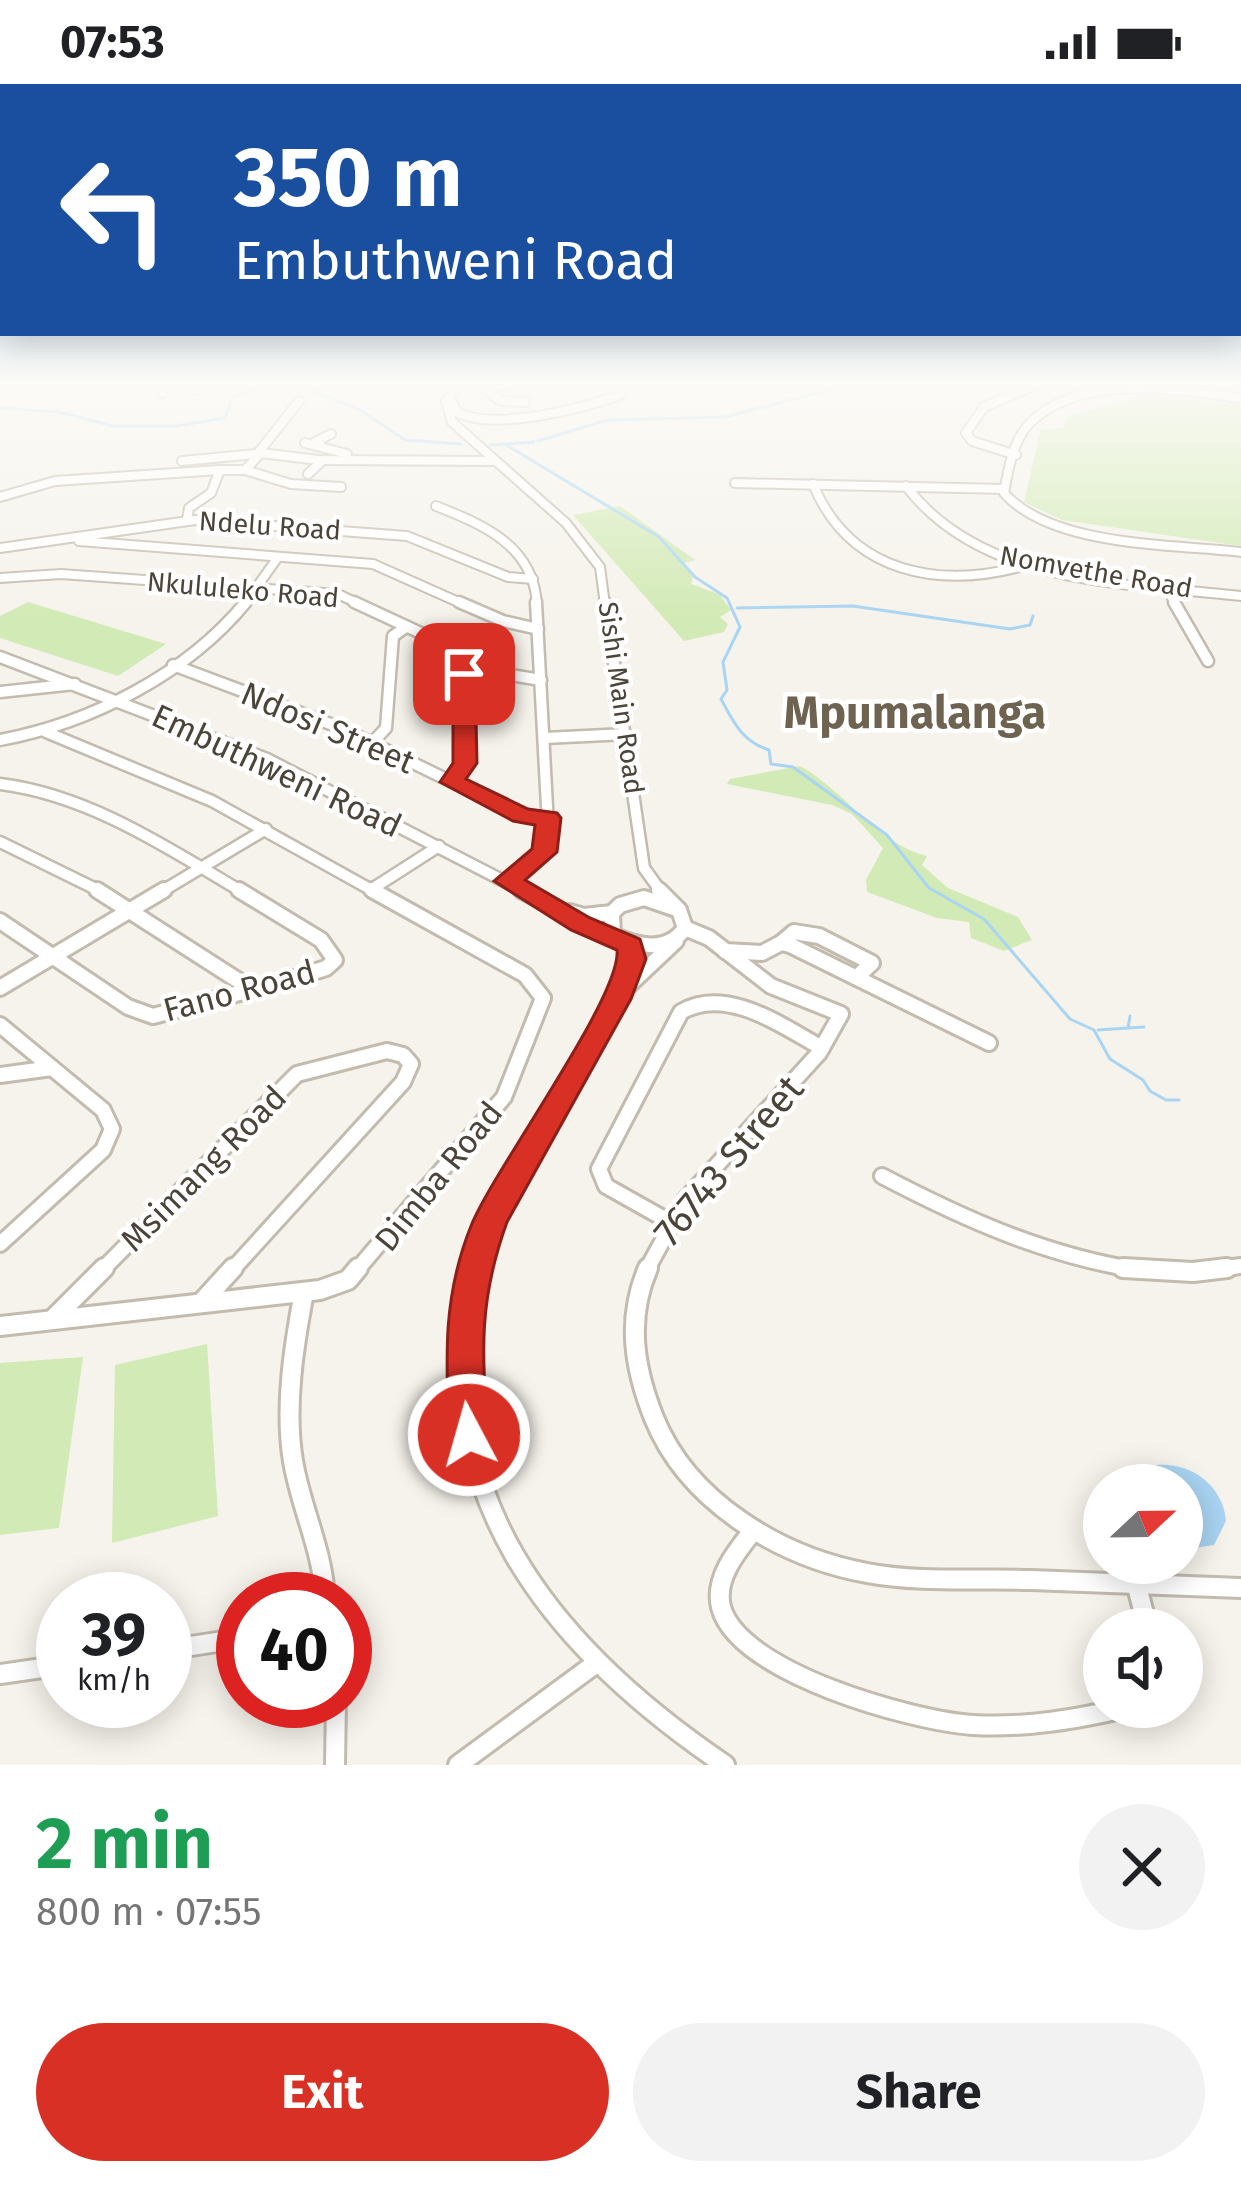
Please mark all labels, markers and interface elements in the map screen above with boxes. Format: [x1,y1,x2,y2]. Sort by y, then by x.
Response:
text: 07:53 [60,15,165,69]
text: 350 m [234,127,463,228]
icon: left [36,132,192,288]
text: Embuthweni Road [234,229,677,293]
street label: Ndelu Road [198,505,342,547]
street label: Nomvethe Road [997,539,1195,605]
street label: Nkululeko Road [146,566,340,614]
street label: Sishi Main Road [592,600,650,796]
pin [413,623,515,725]
icon: arrive [431,641,497,707]
street label: Ndosi Street [235,673,420,782]
district label: Mpumalanga [784,686,1046,740]
street label: Embuthweni Road [145,696,408,846]
street label: Fano Road [159,952,320,1030]
street label: 76743 Street [644,1066,814,1255]
street label: Msimang Road [113,1078,295,1260]
street label: Dimba Road [366,1094,511,1260]
position arrow [406,1372,532,1498]
north arrow [1083,1464,1203,1584]
map controls [1083,1464,1203,1728]
speed limit sign: 40 [216,1572,372,1728]
text: 39 [82,1599,146,1671]
button: sound [1083,1608,1203,1728]
text: km/h [77,1662,151,1698]
text: 2 min [36,1801,213,1887]
button: close [1079,1804,1205,1930]
text: 800 m · 07:55 [36,1889,262,1935]
button: Exit [36,2023,609,2161]
button: Share [633,2023,1205,2161]

